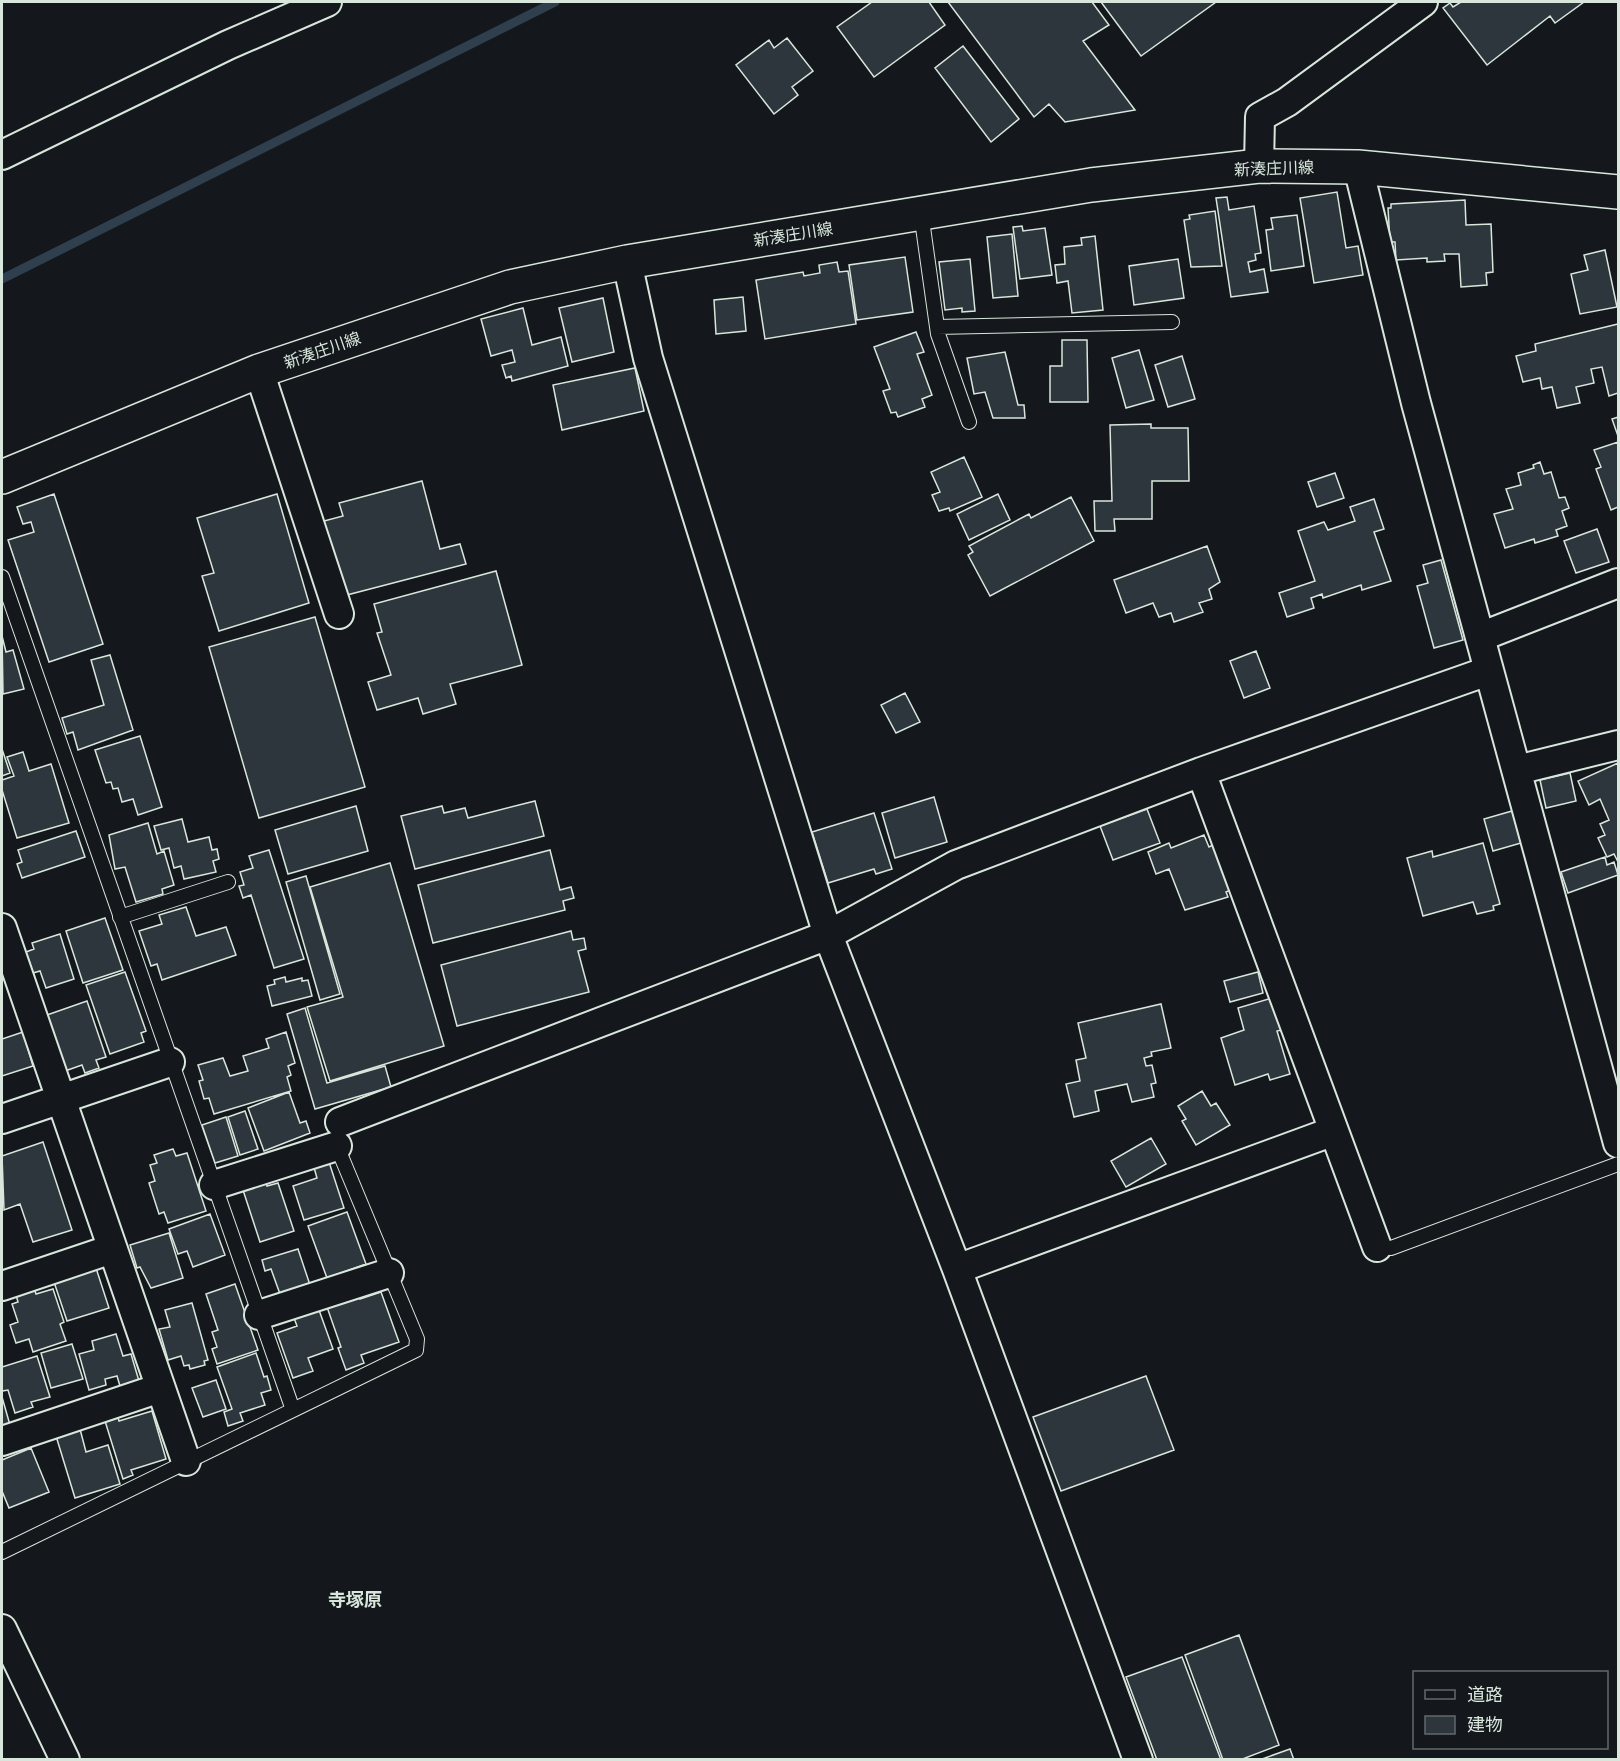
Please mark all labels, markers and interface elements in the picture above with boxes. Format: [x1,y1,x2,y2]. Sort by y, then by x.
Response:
street label: 新湊庄川線 [1234,155,1314,181]
street label: 新湊庄川線 [752,216,834,252]
street label: 新湊庄川線 [280,326,364,374]
district label: 寺塚原 [328,1586,382,1613]
legend [1413,1671,1608,1749]
text: 道路 [1467,1681,1503,1708]
text: 建物 [1467,1711,1503,1738]

